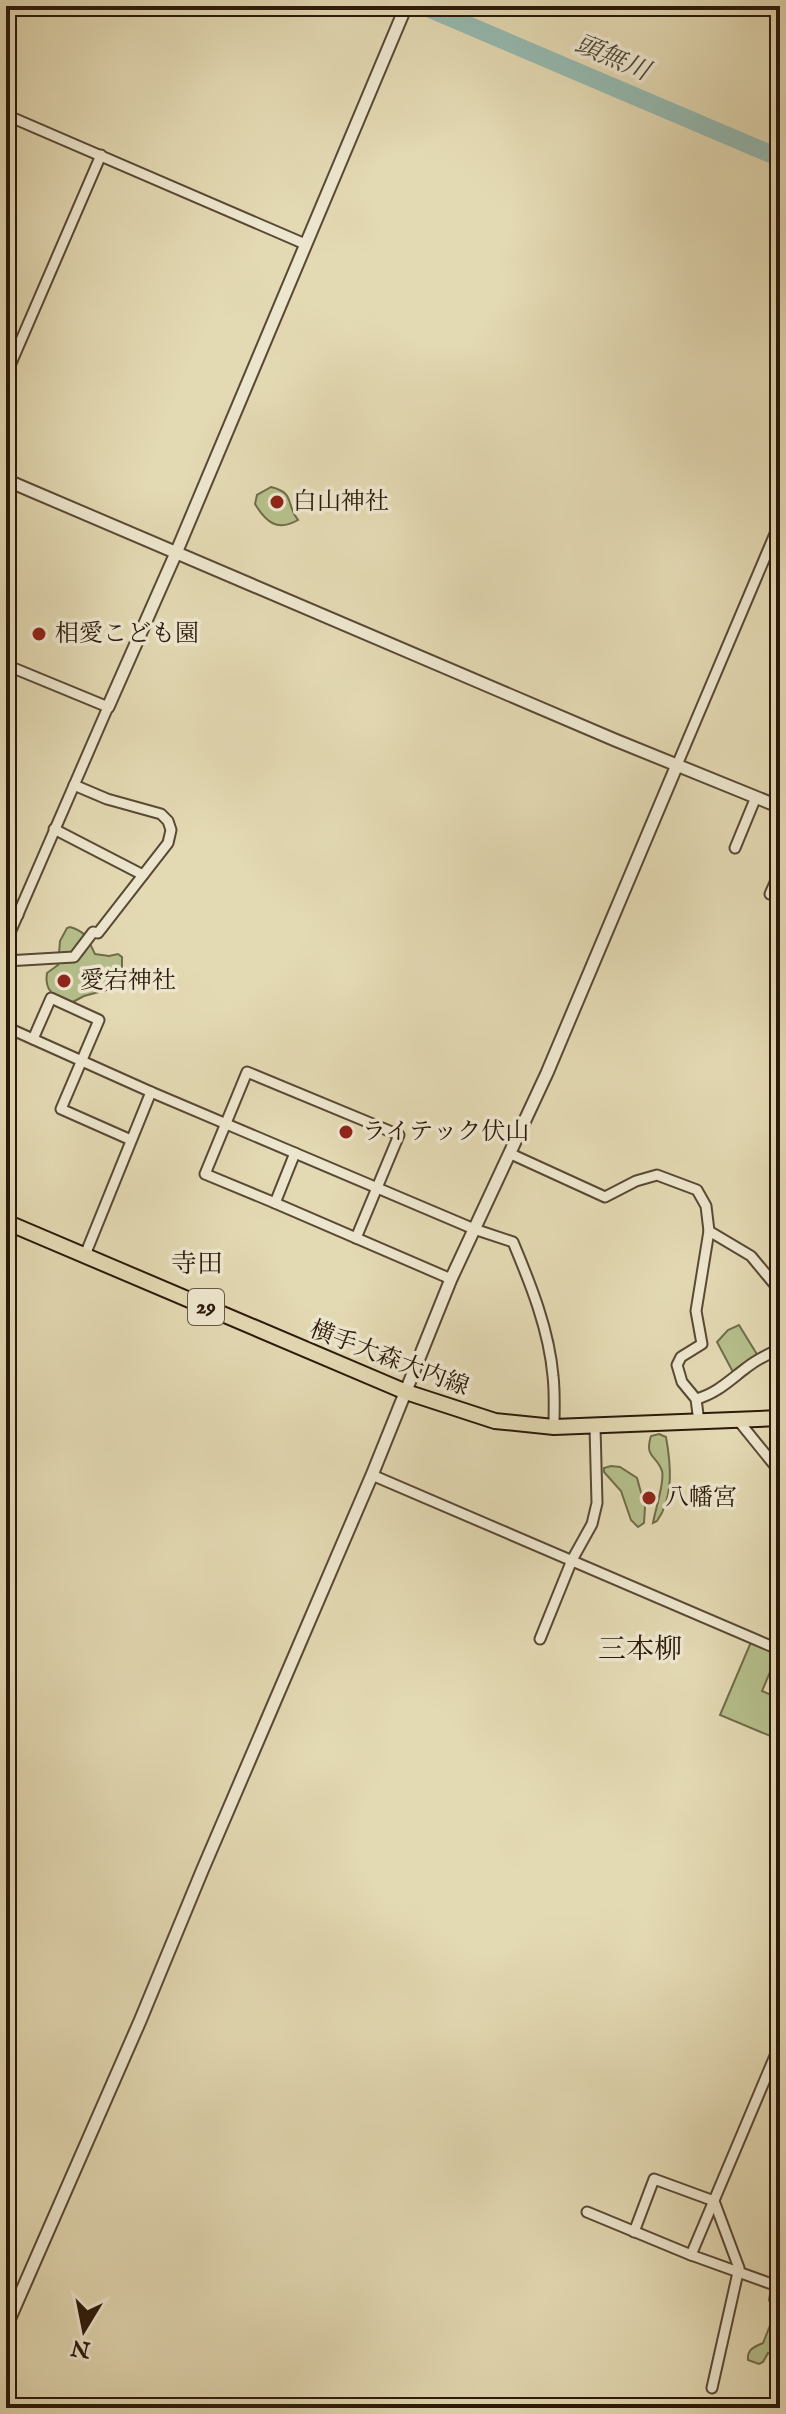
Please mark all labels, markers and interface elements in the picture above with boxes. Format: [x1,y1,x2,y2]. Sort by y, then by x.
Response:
water label: 頭無川 [570,28,657,90]
place label: 白山神社 [293,487,389,518]
marker: 白山神社 [268,493,286,511]
place label: 相愛こども園 [55,619,199,650]
marker: 相愛こども園 [30,625,48,643]
place label: 愛宕神社 [80,966,176,997]
marker: 愛宕神社 [55,972,73,990]
place label: ライテック伏山 [362,1117,529,1148]
marker: ライテック伏山 [337,1123,355,1141]
district label: 寺田 [171,1248,223,1281]
road number: 29 [188,1289,224,1325]
street label: 横手大森大内線 [305,1314,473,1404]
place label: 八幡宮 [665,1483,737,1514]
marker: 八幡宮 [640,1489,658,1507]
district label: 三本柳 [598,1633,682,1668]
north arrow [44,2290,124,2370]
text: N [69,2332,94,2363]

